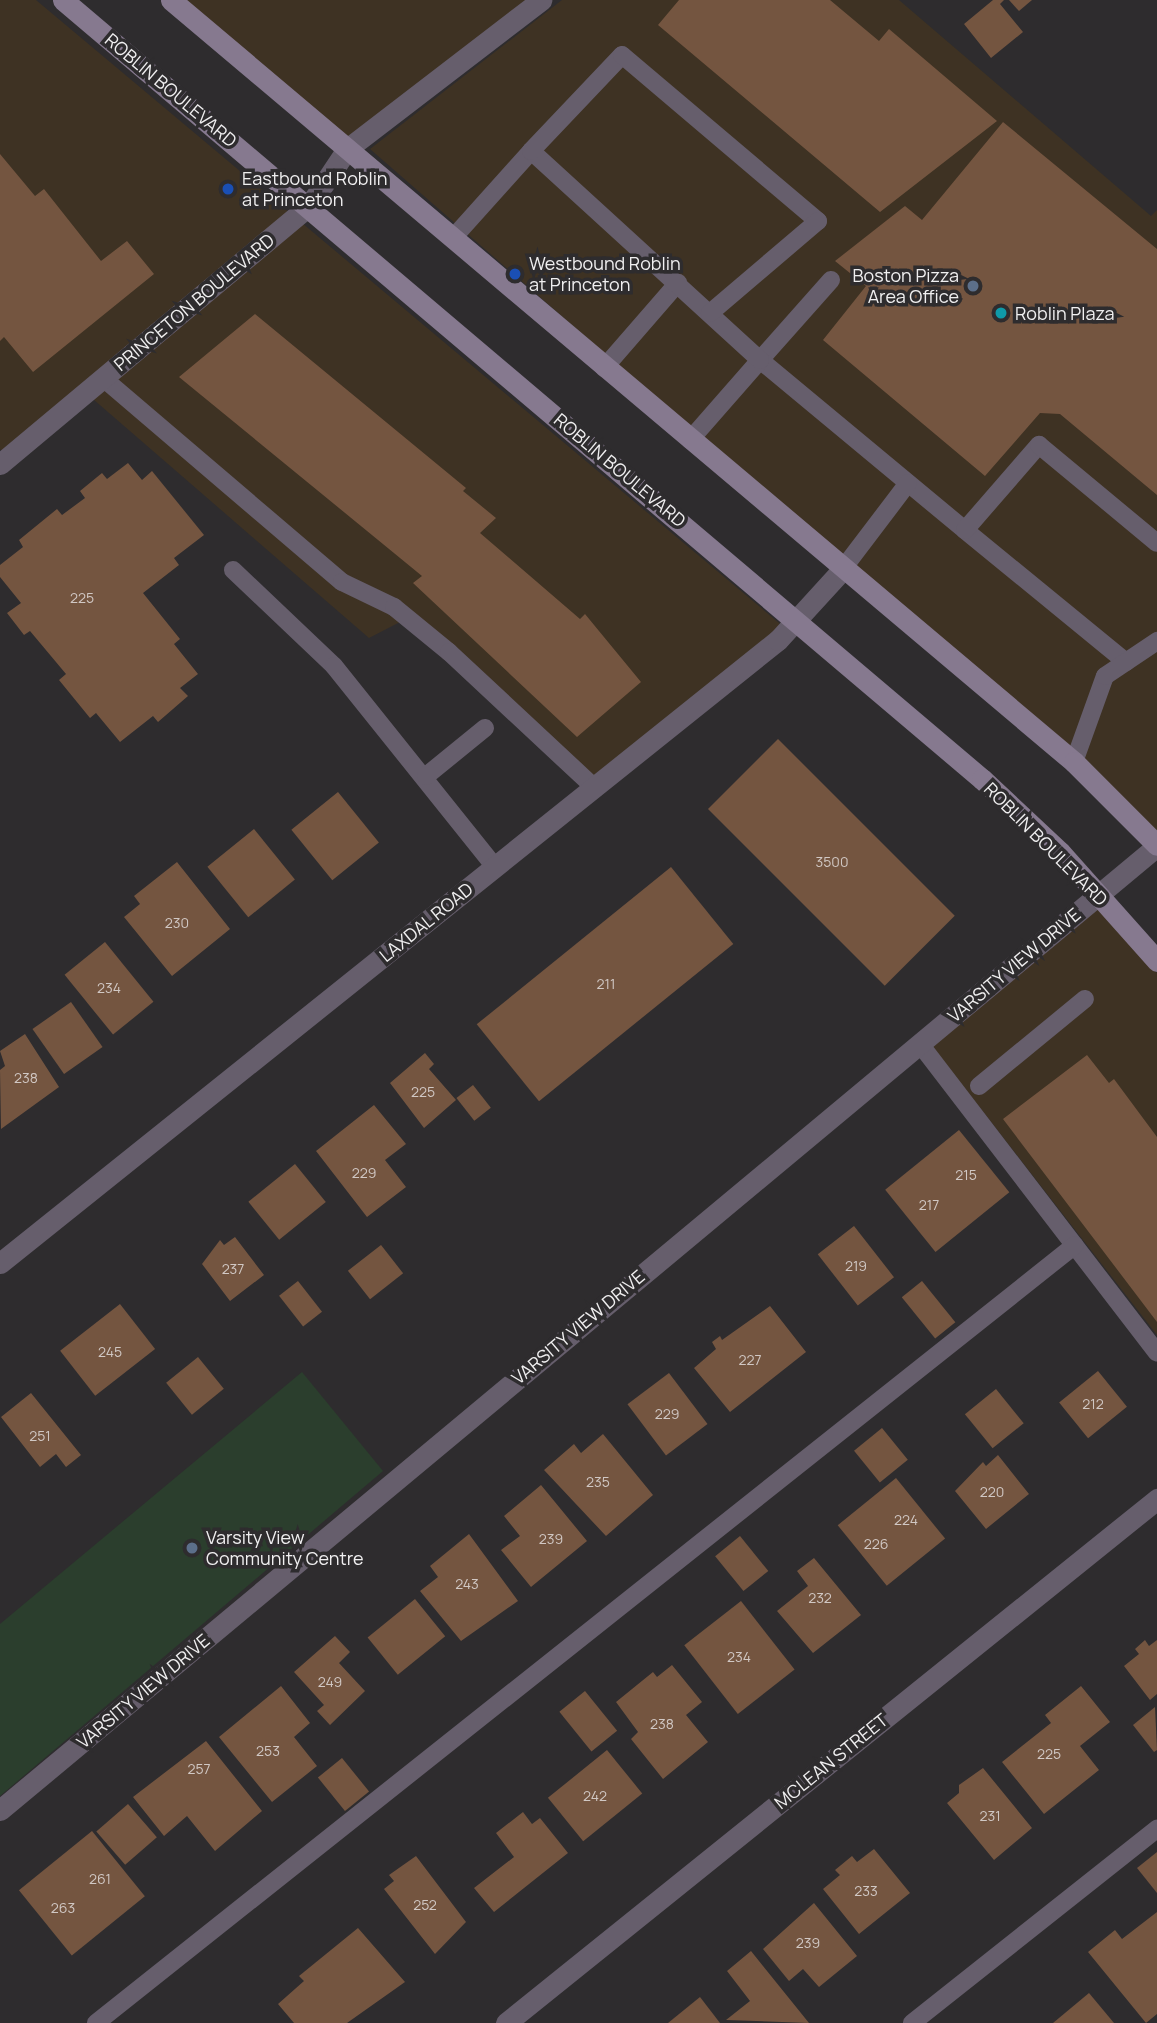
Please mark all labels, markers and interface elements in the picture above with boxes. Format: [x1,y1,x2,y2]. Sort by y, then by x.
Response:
street label: ROBLIN BOULEVARD [101,29,241,151]
place label: Eastbound Roblin at Princeton [242,168,388,210]
marker: Eastbound Roblin at Princeton [220,181,236,197]
street label: PRINCETON BOULEVARD [110,229,278,375]
place label: Westbound Roblin at Princeton [529,253,681,296]
place label: Boston Pizza Area Office [853,265,959,308]
marker: Westbound Roblin at Princeton [507,266,523,282]
marker: Boston Pizza Area Office [965,278,981,294]
place label: Roblin Plaza [1015,302,1114,324]
marker: Roblin Plaza [993,305,1009,321]
street label: ROBLIN BOULEVARD [550,409,690,531]
house number: 225 [70,590,94,606]
street label: ROBLIN BOULEVARD [980,778,1112,910]
house number: 3500 [816,854,848,870]
street label: LAXDAL ROAD [375,877,477,967]
street label: VARSITY VIEW DRIVE [943,903,1085,1027]
house number: 230 [165,915,189,931]
house number: 211 [597,976,615,992]
house number: 234 [97,980,121,996]
house number: 238 [14,1070,38,1086]
house number: 225 [411,1084,435,1100]
house number: 229 [352,1165,376,1181]
house number: 215 [955,1167,977,1183]
house number: 217 [919,1197,939,1213]
house number: 219 [845,1258,867,1274]
house number: 237 [222,1261,244,1277]
street label: VARSITY VIEW DRIVE [507,1265,649,1389]
house number: 245 [98,1344,122,1360]
house number: 227 [739,1352,761,1368]
house number: 212 [1082,1396,1104,1412]
house number: 229 [655,1406,679,1422]
house number: 251 [29,1428,51,1444]
house number: 235 [586,1474,610,1490]
house number: 220 [980,1484,1004,1500]
house number: 224 [894,1512,918,1528]
place label: Varsity View Community Centre [206,1527,364,1570]
house number: 239 [539,1531,563,1547]
house number: 226 [864,1536,888,1552]
marker: Varsity View Community Centre [184,1540,200,1556]
house number: 243 [455,1576,479,1592]
house number: 232 [808,1590,832,1606]
street label: VARSITY VIEW DRIVE [72,1629,214,1753]
house number: 234 [727,1649,751,1665]
house number: 249 [318,1674,342,1690]
street label: MCLEAN STREET [770,1709,892,1813]
house number: 238 [650,1716,674,1732]
house number: 253 [256,1743,280,1759]
house number: 225 [1037,1746,1061,1762]
house number: 257 [187,1761,211,1777]
house number: 242 [583,1788,607,1804]
house number: 231 [979,1808,1001,1824]
house number: 261 [89,1871,111,1887]
house number: 233 [854,1883,878,1899]
house number: 252 [413,1897,437,1913]
house number: 263 [51,1900,75,1916]
house number: 239 [796,1935,820,1951]

